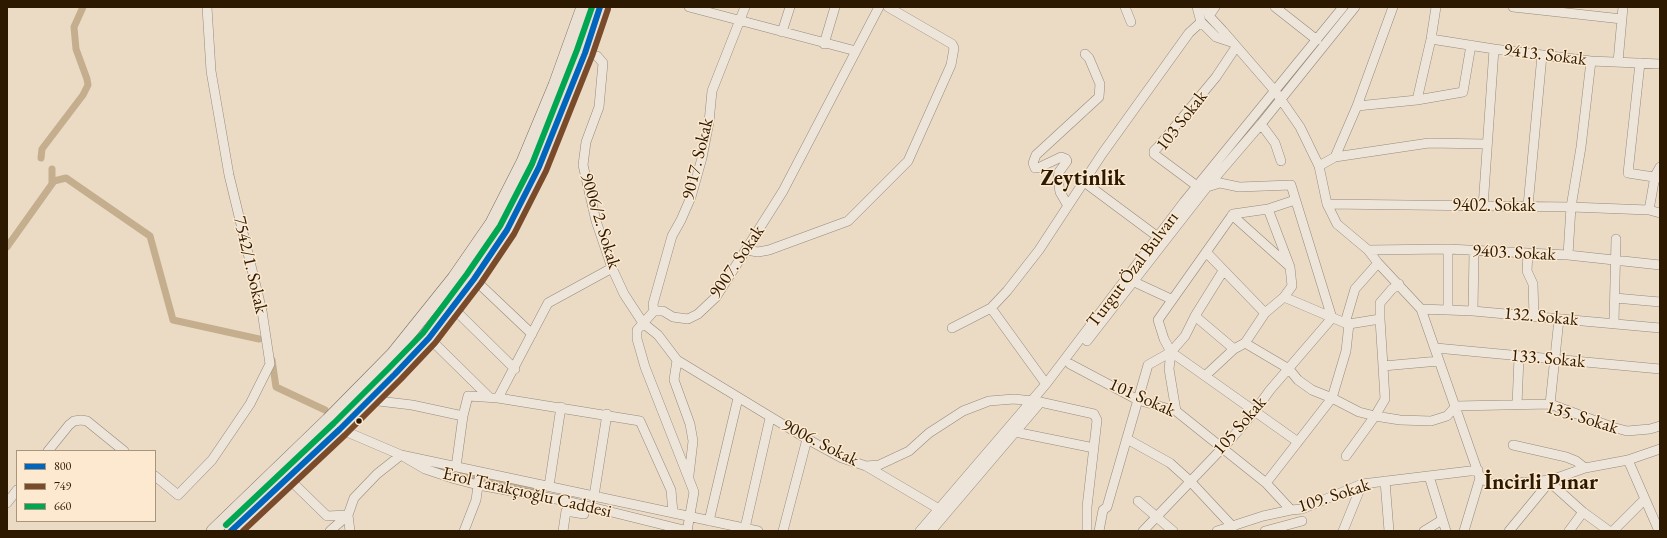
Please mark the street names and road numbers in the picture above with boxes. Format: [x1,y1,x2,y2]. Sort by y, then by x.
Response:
street label: 9413. Sokak [1502,39,1588,71]
street label: 103 Sokak [1152,87,1212,155]
street label: 9017. Sokak [677,116,719,202]
street label: 9006/2. Sokak [575,170,625,272]
street label: 9402. Sokak [1452,195,1536,217]
street label: Turgut Özal Bulvarı [1082,208,1184,332]
street label: 7542/1. Sokak [228,214,272,316]
street label: 9007. Sokak [705,221,769,303]
street label: 9403. Sokak [1472,240,1556,266]
street label: 132. Sokak [1503,303,1579,331]
street label: 133. Sokak [1510,345,1586,373]
street label: 101 Sokak [1105,374,1179,422]
street label: 105 Sokak [1209,392,1271,460]
street label: 135. Sokak [1543,397,1621,439]
street label: 9006. Sokak [778,414,862,472]
street label: Erol Tarakçıoğlu Caddesi [440,463,614,523]
street label: 109. Sokak [1295,474,1373,518]

